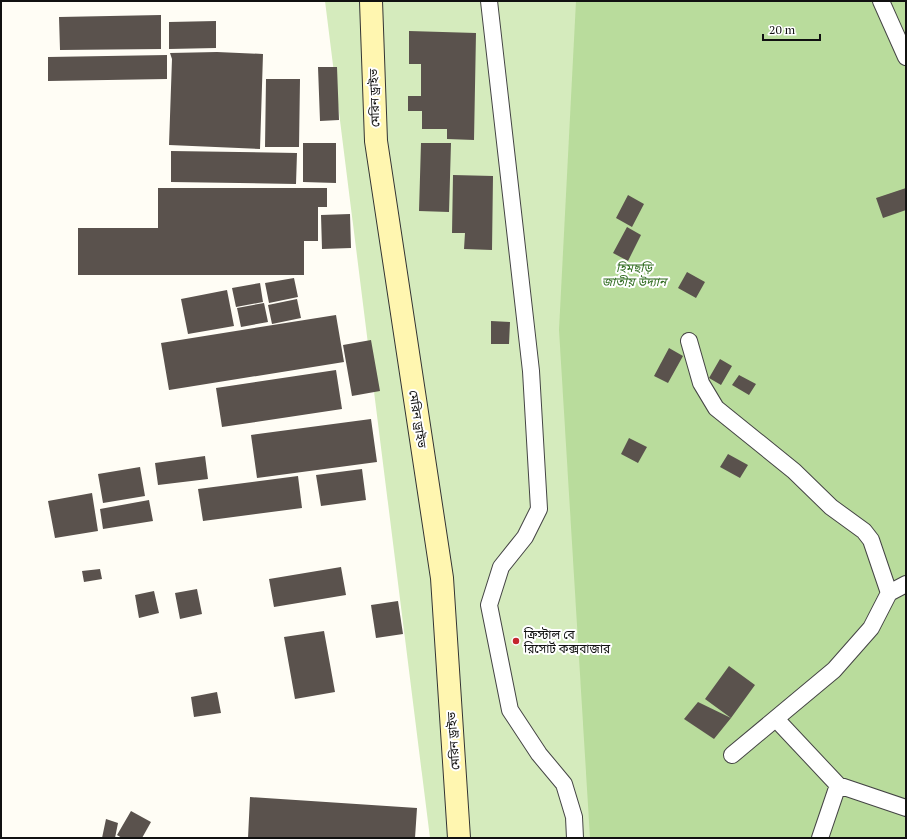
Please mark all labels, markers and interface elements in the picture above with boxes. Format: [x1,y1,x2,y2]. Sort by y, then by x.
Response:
scale bar [763,16,820,42]
text: 20 m [769,22,796,37]
street label: মেরিন ড্রাইভ [365,68,383,127]
park label: হিমছড়ি জাতীয় উদ্যান [602,260,669,289]
street label: মেরিন ড্রাইভ [406,389,430,450]
place label: ক্রিস্টাল বে রিসোর্ট কক্সবাজার [523,627,611,656]
marker: ক্রিস্টাল বে রিসোর্ট কক্সবাজার [511,636,521,646]
street label: মেরিন ড্রাইভ [443,711,463,771]

